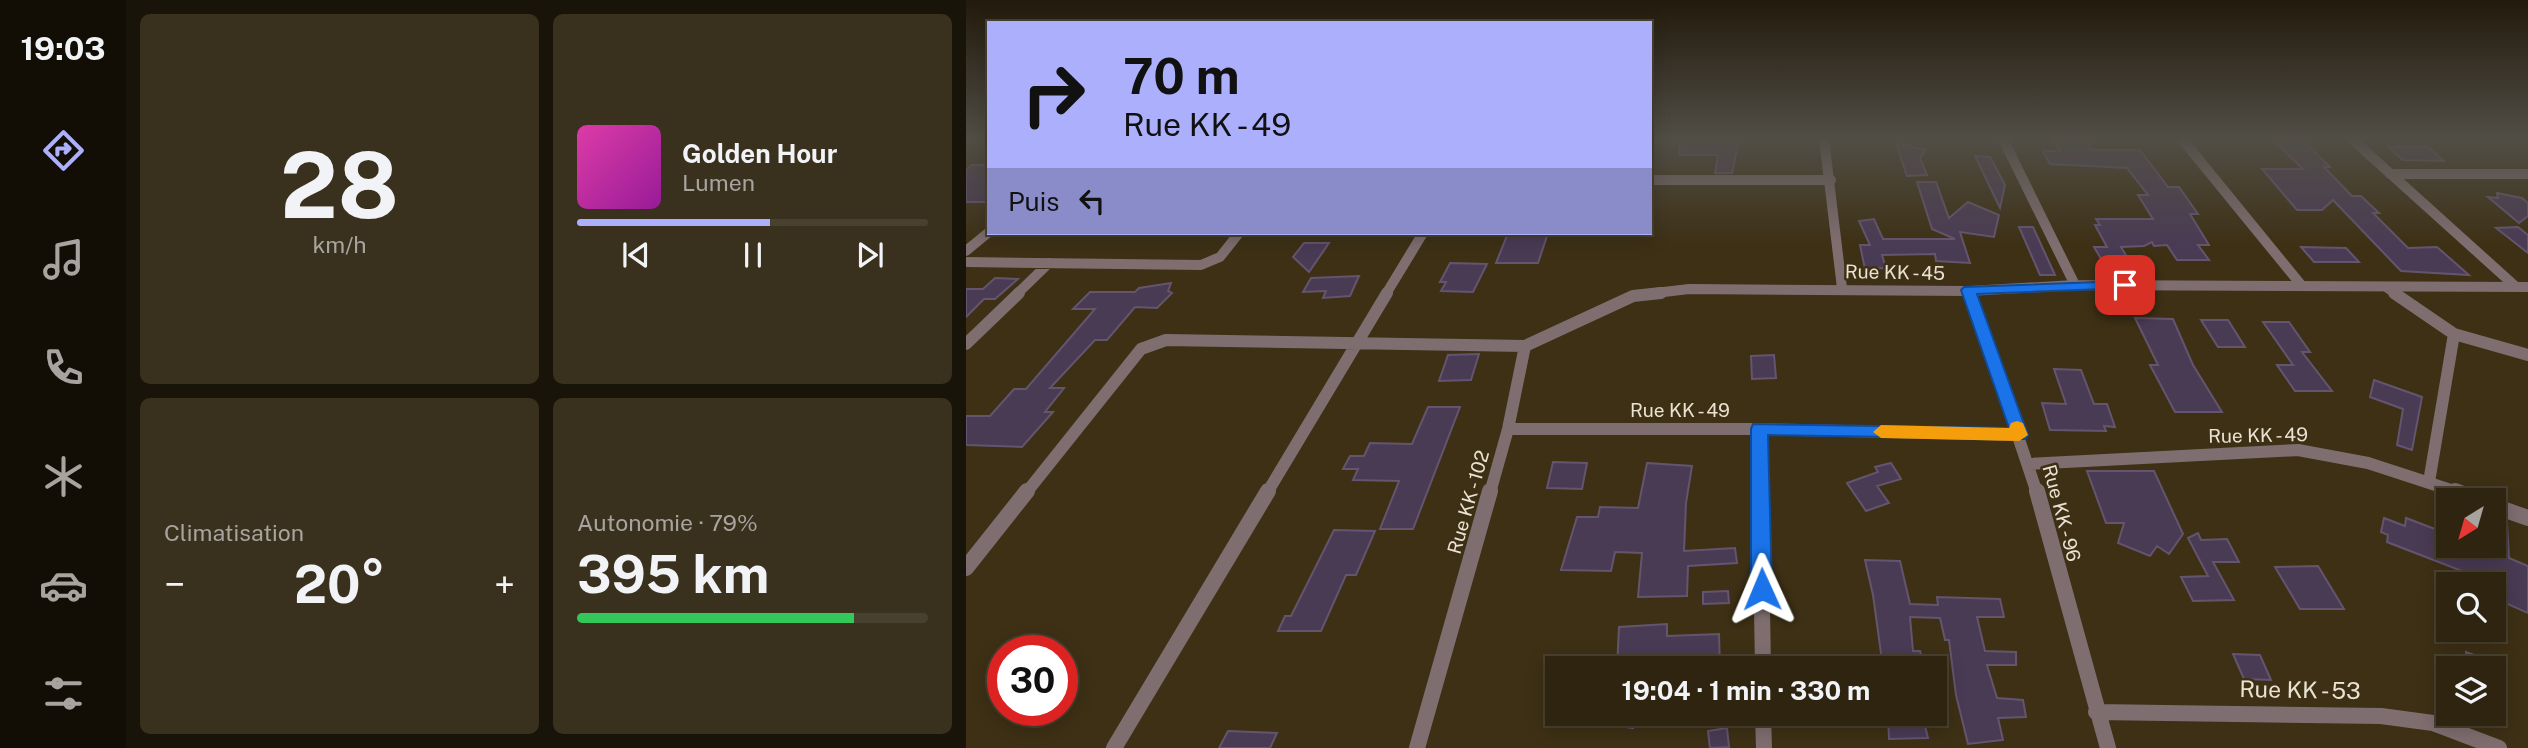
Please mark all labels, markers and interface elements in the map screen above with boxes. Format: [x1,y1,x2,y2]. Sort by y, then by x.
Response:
text: 19:03 [20,30,106,67]
text: 70 m [1123,47,1240,105]
icon: right [1008,49,1099,140]
text: Rue KK - 49 [1123,106,1291,143]
icon: directions [39,126,88,175]
text: 28 [280,132,399,238]
text: Golden Hour [682,138,837,169]
text: Lumen [682,169,755,196]
icon: left [1073,182,1111,220]
text: Puis [1008,186,1059,217]
text: km/h [312,231,367,258]
icon: music [39,235,88,284]
icon: previous [617,236,655,274]
icon: pause [734,236,772,274]
icon: next [851,236,889,274]
pin [2095,255,2155,315]
street label: Rue KK - 45 [1845,260,1945,284]
icon: arrive [2106,266,2144,304]
icon: phone [39,343,88,392]
street label: Rue KK - 49 [1630,399,1730,421]
street label: Rue KK - 49 [2208,423,2308,447]
street label: Rue KK - 102 [1443,448,1493,556]
icon: climate [39,452,88,501]
street label: Rue KK - 96 [2038,462,2086,564]
north arrow [2436,488,2506,558]
map controls [2436,488,2506,726]
text: Autonomie · 79% [577,509,758,536]
text: Climatisation [164,519,304,546]
text: 395 km [577,544,769,605]
position arrow [1725,552,1799,626]
text: 20° [294,554,385,615]
icon: car [39,561,88,610]
text: − [164,562,185,607]
text: + [494,562,515,607]
button: search [2436,572,2506,642]
speed limit sign: 30 [987,635,1078,726]
button: layers [2436,656,2506,726]
icon: filters [39,669,88,718]
text: 19:04 · 1 min · 330 m [1622,675,1870,706]
street label: Rue KK - 53 [2239,675,2361,704]

